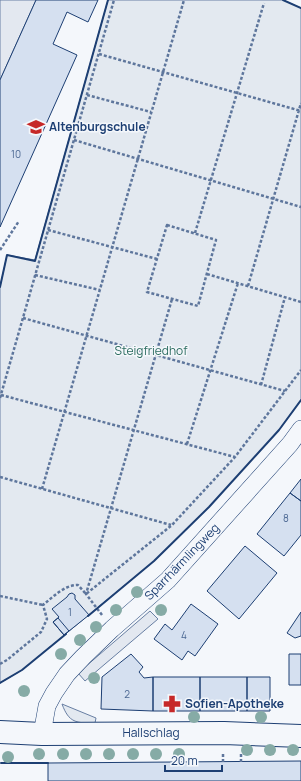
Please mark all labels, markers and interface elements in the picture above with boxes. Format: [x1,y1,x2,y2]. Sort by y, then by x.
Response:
school or university icon: Altenburgschule [26,117,46,137]
place label: Altenburgschule [49,118,146,135]
house number: 10 [11,147,21,161]
park label: Steigfriedhof [115,342,188,359]
house number: 8 [283,511,289,525]
street label: Sparrhärmlingweg [140,519,223,604]
house number: 1 [68,605,72,619]
house number: 4 [181,628,187,642]
house number: 2 [124,687,130,701]
pharmacy icon: Sofien-Apotheke [162,694,182,714]
place label: Sofien-Apotheke [185,695,284,712]
street label: Hallschlag [122,724,180,741]
scale bar [165,747,222,773]
text: 20 m [171,752,198,769]

